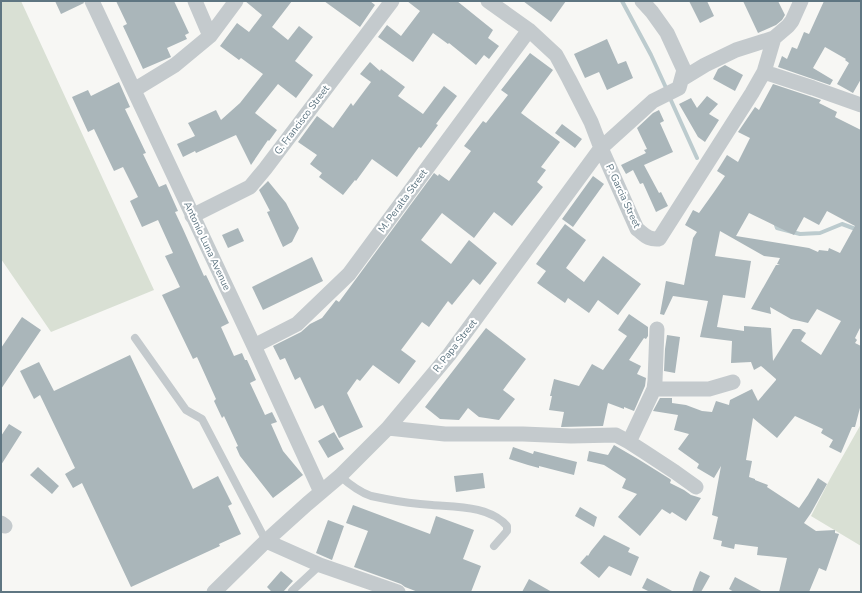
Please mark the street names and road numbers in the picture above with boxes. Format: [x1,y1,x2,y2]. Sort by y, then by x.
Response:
street label: G. Francisco Street [271,82,333,158]
street label: P. Garcia Street [602,162,644,231]
street label: M. Peralta Street [375,166,431,236]
street label: Antonio Luna Avenue [180,199,234,293]
street label: R. Papa Street [430,316,481,376]

